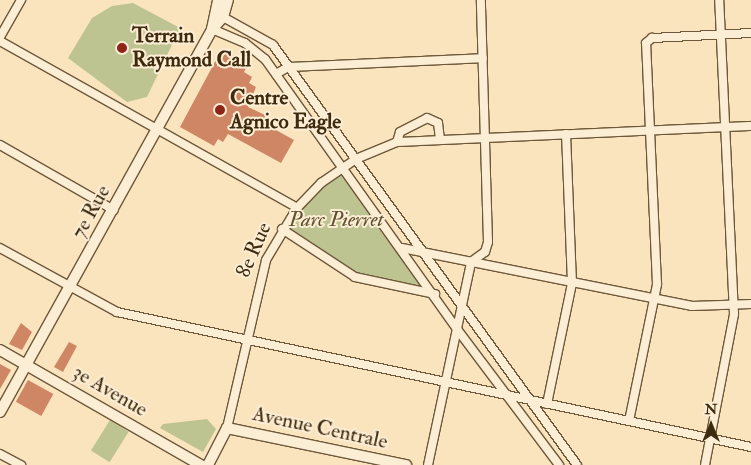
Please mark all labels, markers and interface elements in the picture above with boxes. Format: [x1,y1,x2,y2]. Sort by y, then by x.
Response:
place label: Terrain Raymond Call [132,23,251,73]
marker: Terrain Raymond Call [116,42,128,54]
place label: Centre Agnico Eagle [230,85,341,135]
marker: Centre Agnico Eagle [214,104,226,116]
street label: 7e Rue [66,181,116,243]
park label: Parc Pierret [289,207,383,233]
street label: 8e Rue [231,219,277,281]
street label: 3e Avenue [68,360,152,422]
north arrow [686,400,736,450]
street label: Avenue Centrale [250,401,390,455]
text: N [705,401,717,418]

